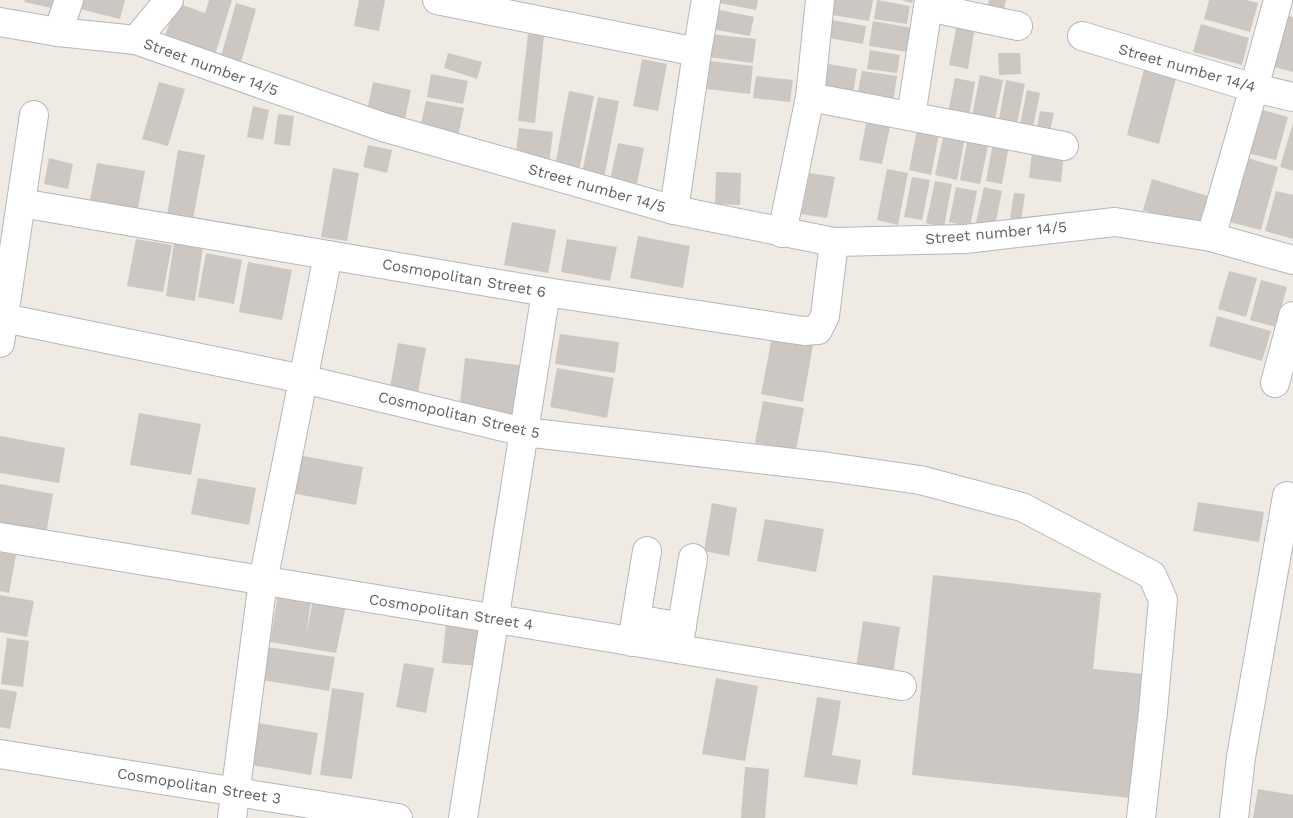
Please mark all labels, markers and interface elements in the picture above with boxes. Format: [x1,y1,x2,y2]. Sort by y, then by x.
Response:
street label: Street number 14/5 [141,34,281,100]
street label: Street number 14/4 [1116,40,1258,96]
street label: Street number 14/5 [526,160,668,216]
street label: Street number 14/5 [924,218,1068,248]
street label: Cosmopolitan Street 6 [381,255,547,301]
street label: Cosmopolitan Street 5 [376,388,542,442]
street label: Cosmopolitan Street 4 [368,590,534,634]
street label: Cosmopolitan Street 3 [116,764,282,808]

